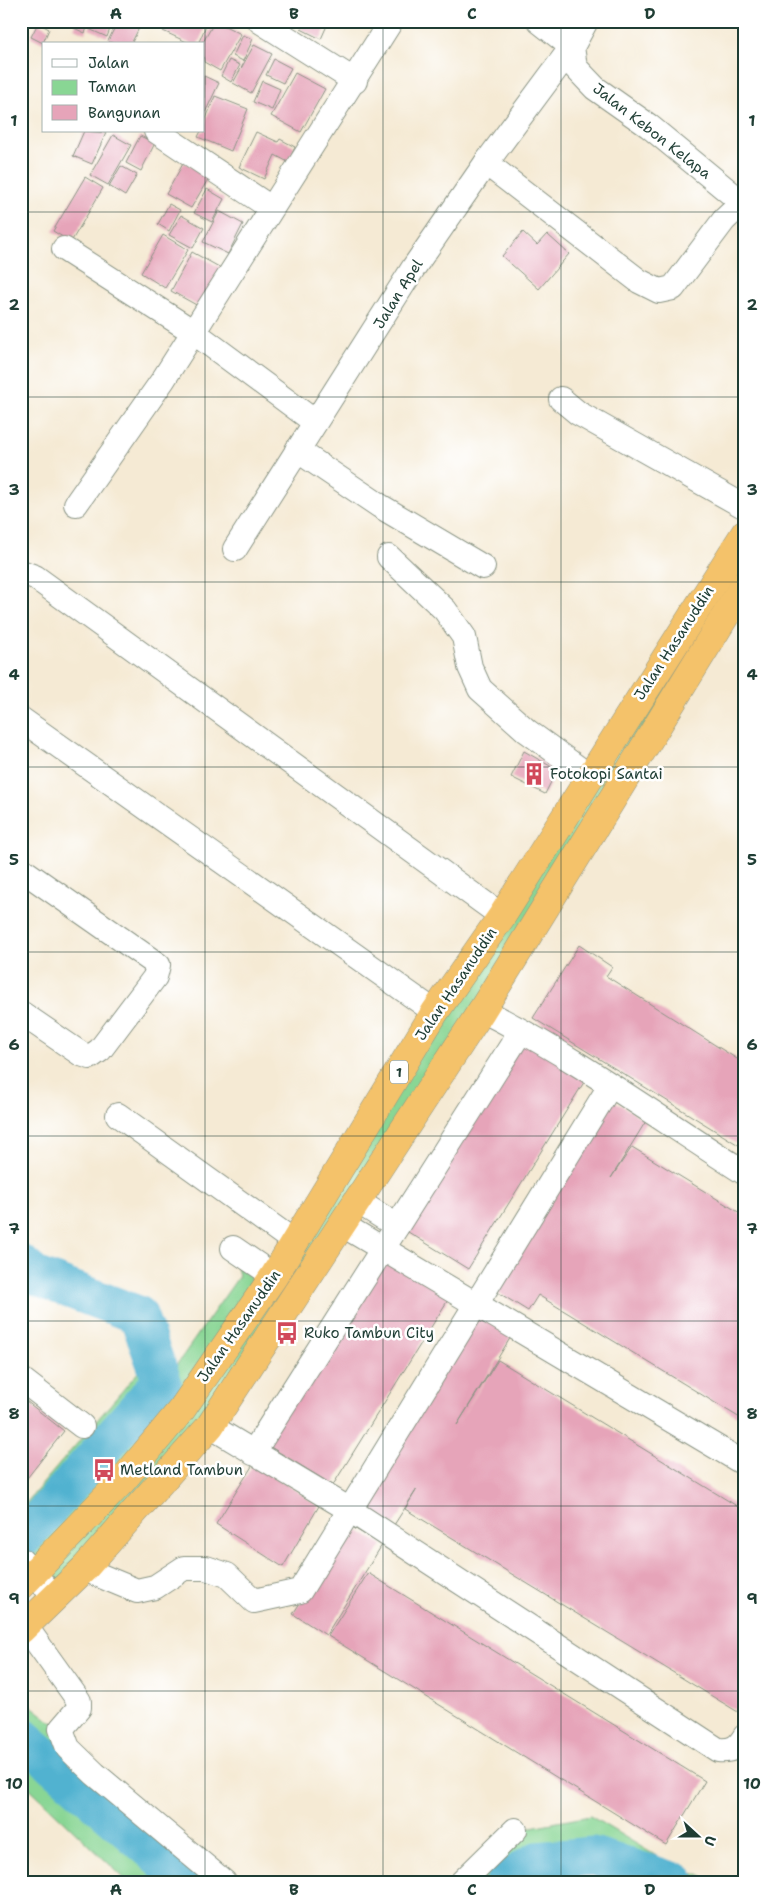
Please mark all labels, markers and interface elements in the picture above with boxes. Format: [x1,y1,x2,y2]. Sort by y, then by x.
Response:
text: A [110,3,122,24]
text: B [289,3,299,24]
text: C [467,3,477,24]
text: D [644,3,656,24]
legend [42,42,205,132]
text: Jalan [88,53,129,73]
text: Taman [88,77,136,97]
street label: Jalan Kebon Kelapa [589,78,716,184]
text: Bangunan [88,103,160,123]
text: 1 [10,110,18,131]
text: 1 [748,110,756,131]
street label: Jalan Apel [369,255,428,333]
text: 2 [8,294,20,315]
text: 2 [746,294,758,315]
text: 3 [8,479,20,500]
text: 3 [746,479,758,500]
street label: Jalan Hasanuddin [630,582,718,704]
text: 4 [8,664,20,685]
text: 4 [746,664,758,685]
building icon: Fotokopi Santai [521,761,547,787]
place label: Fotokopi Santai [550,764,663,784]
text: 5 [9,849,19,870]
text: 5 [747,849,757,870]
street label: Jalan Hasanuddin [411,923,501,1045]
text: 6 [8,1034,20,1055]
text: 6 [746,1034,758,1055]
road number: 1 [390,1060,408,1084]
text: 7 [8,1218,20,1239]
text: 7 [746,1218,758,1239]
street label: Jalan Hasanuddin [193,1266,285,1386]
bus stop icon: Ruko Tambun City [274,1320,300,1346]
place label: Ruko Tambun City [304,1323,434,1343]
text: 8 [8,1403,20,1424]
text: 8 [746,1403,758,1424]
bus stop icon: Metland Tambun [91,1457,117,1483]
place label: Metland Tambun [120,1460,243,1480]
text: 9 [8,1588,20,1609]
text: 9 [746,1588,758,1609]
text: 10 [5,1773,23,1794]
text: 10 [743,1773,761,1794]
north arrow [674,1810,724,1860]
text: U [700,1833,720,1848]
text: A [110,1879,122,1900]
text: B [289,1879,299,1900]
text: C [467,1879,477,1900]
text: D [644,1879,656,1900]

